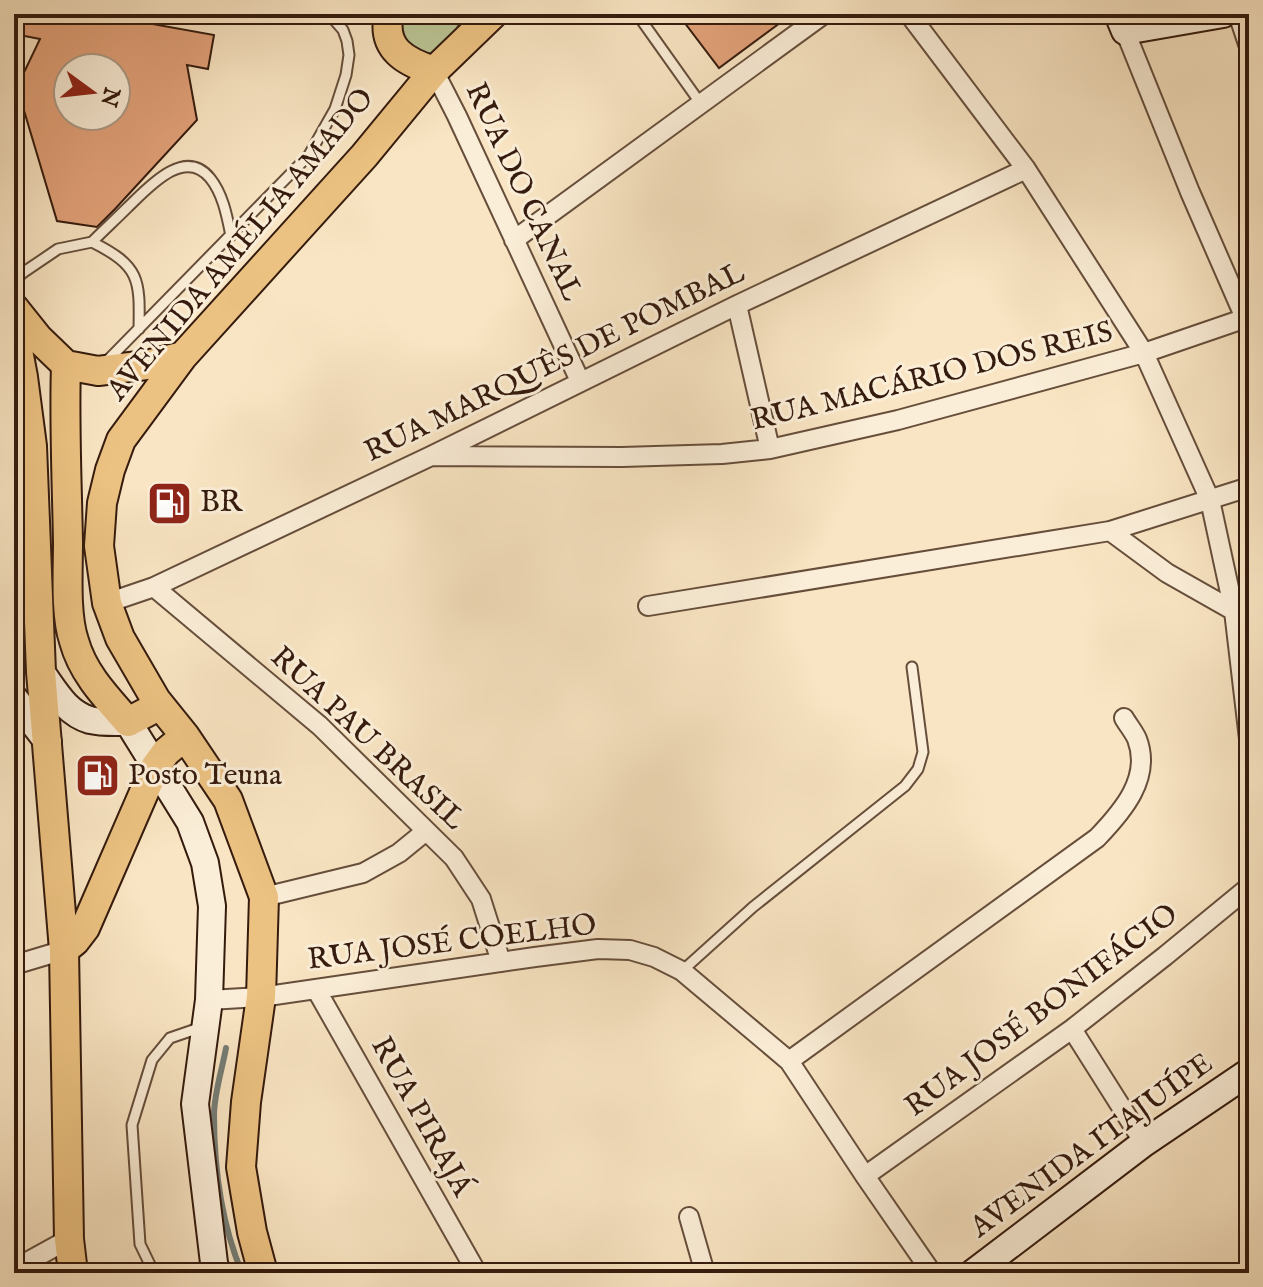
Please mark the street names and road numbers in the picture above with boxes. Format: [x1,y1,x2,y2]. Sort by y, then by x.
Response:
street label: RUA DO CANAL [456,77,590,308]
street label: AVENIDA AMÉLIA AMADO [100,82,382,408]
street label: RUA MARQUÊS DE POMBAL [358,253,752,472]
street label: RUA MACÁRIO DOS REIS [747,313,1117,440]
street label: RUA PAU BRASIL [262,639,473,839]
street label: RUA JOSÉ BONIFÁCIO [897,895,1186,1126]
street label: RUA JOSÉ COELHO [305,905,598,980]
street label: RUA PIRAJÁ [361,1030,482,1204]
street label: AVENIDA ITAJUÍPE [962,1045,1221,1247]

